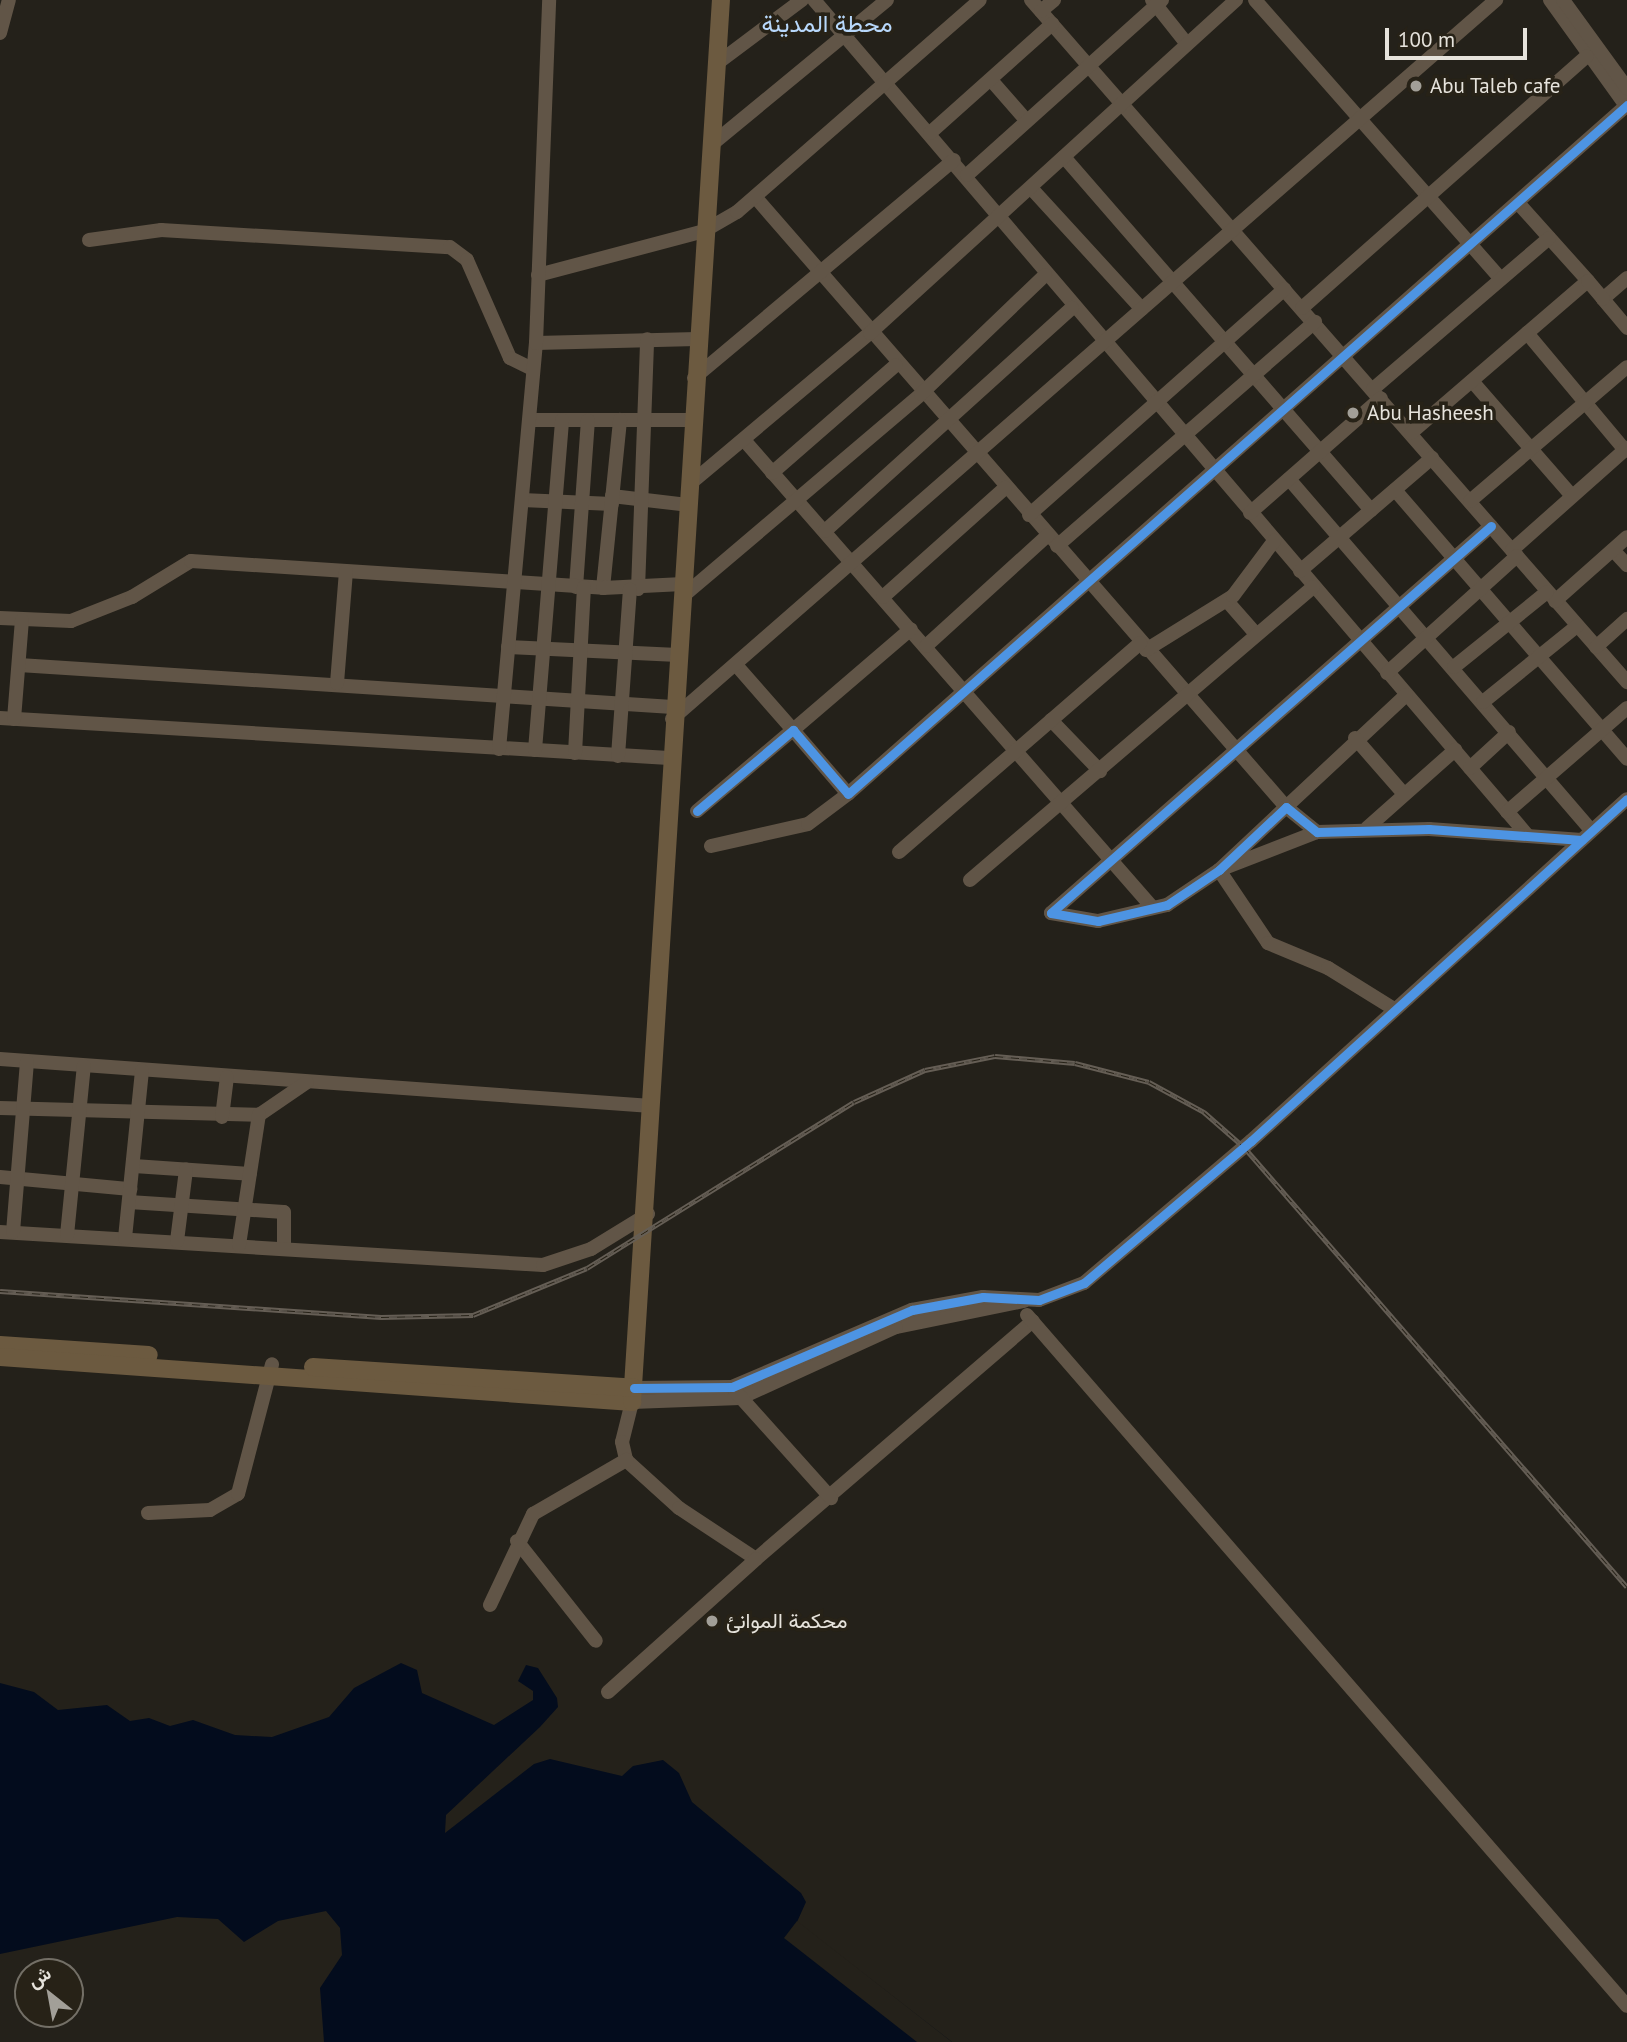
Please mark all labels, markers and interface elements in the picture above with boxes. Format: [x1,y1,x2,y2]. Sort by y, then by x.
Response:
district label: محطة المدينة [761,10,893,38]
scale bar [1389,14,1531,58]
text: 100 m [1398,26,1455,53]
place label: Abu Taleb cafe [1430,73,1561,99]
marker: Abu Taleb cafe [1408,78,1424,94]
place label: Abu Hasheesh [1367,400,1494,426]
marker: Abu Hasheesh [1345,405,1361,421]
place label: محكمة الموانئ [726,1608,848,1634]
marker: محكمة الموانئ [704,1613,720,1629]
north arrow [14,1958,84,2028]
text: ش [23,1961,55,1993]

